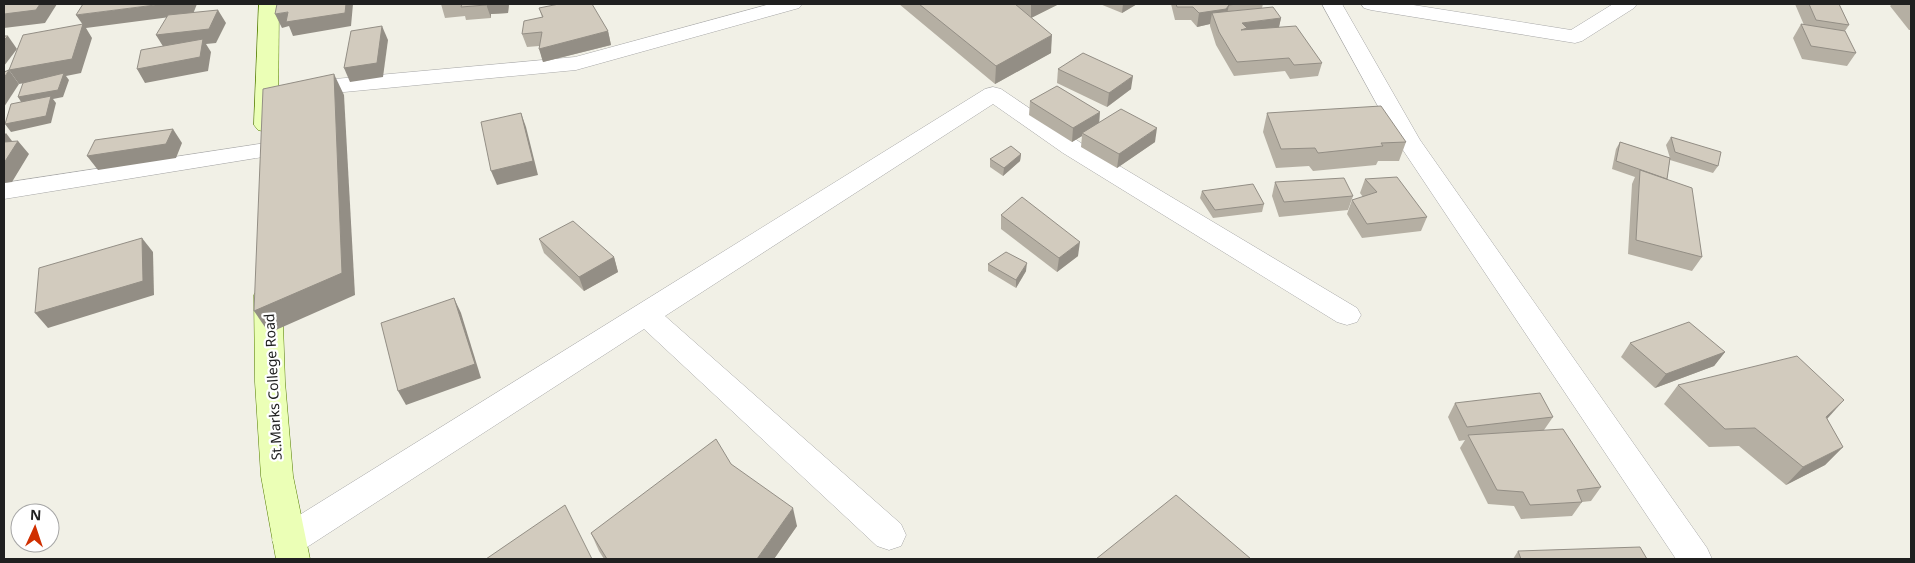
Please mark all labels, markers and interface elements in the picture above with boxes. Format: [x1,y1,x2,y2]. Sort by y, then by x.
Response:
street label: St.Marks College Road [259,313,286,461]
north arrow [10,503,60,553]
text: N [30,505,42,524]

